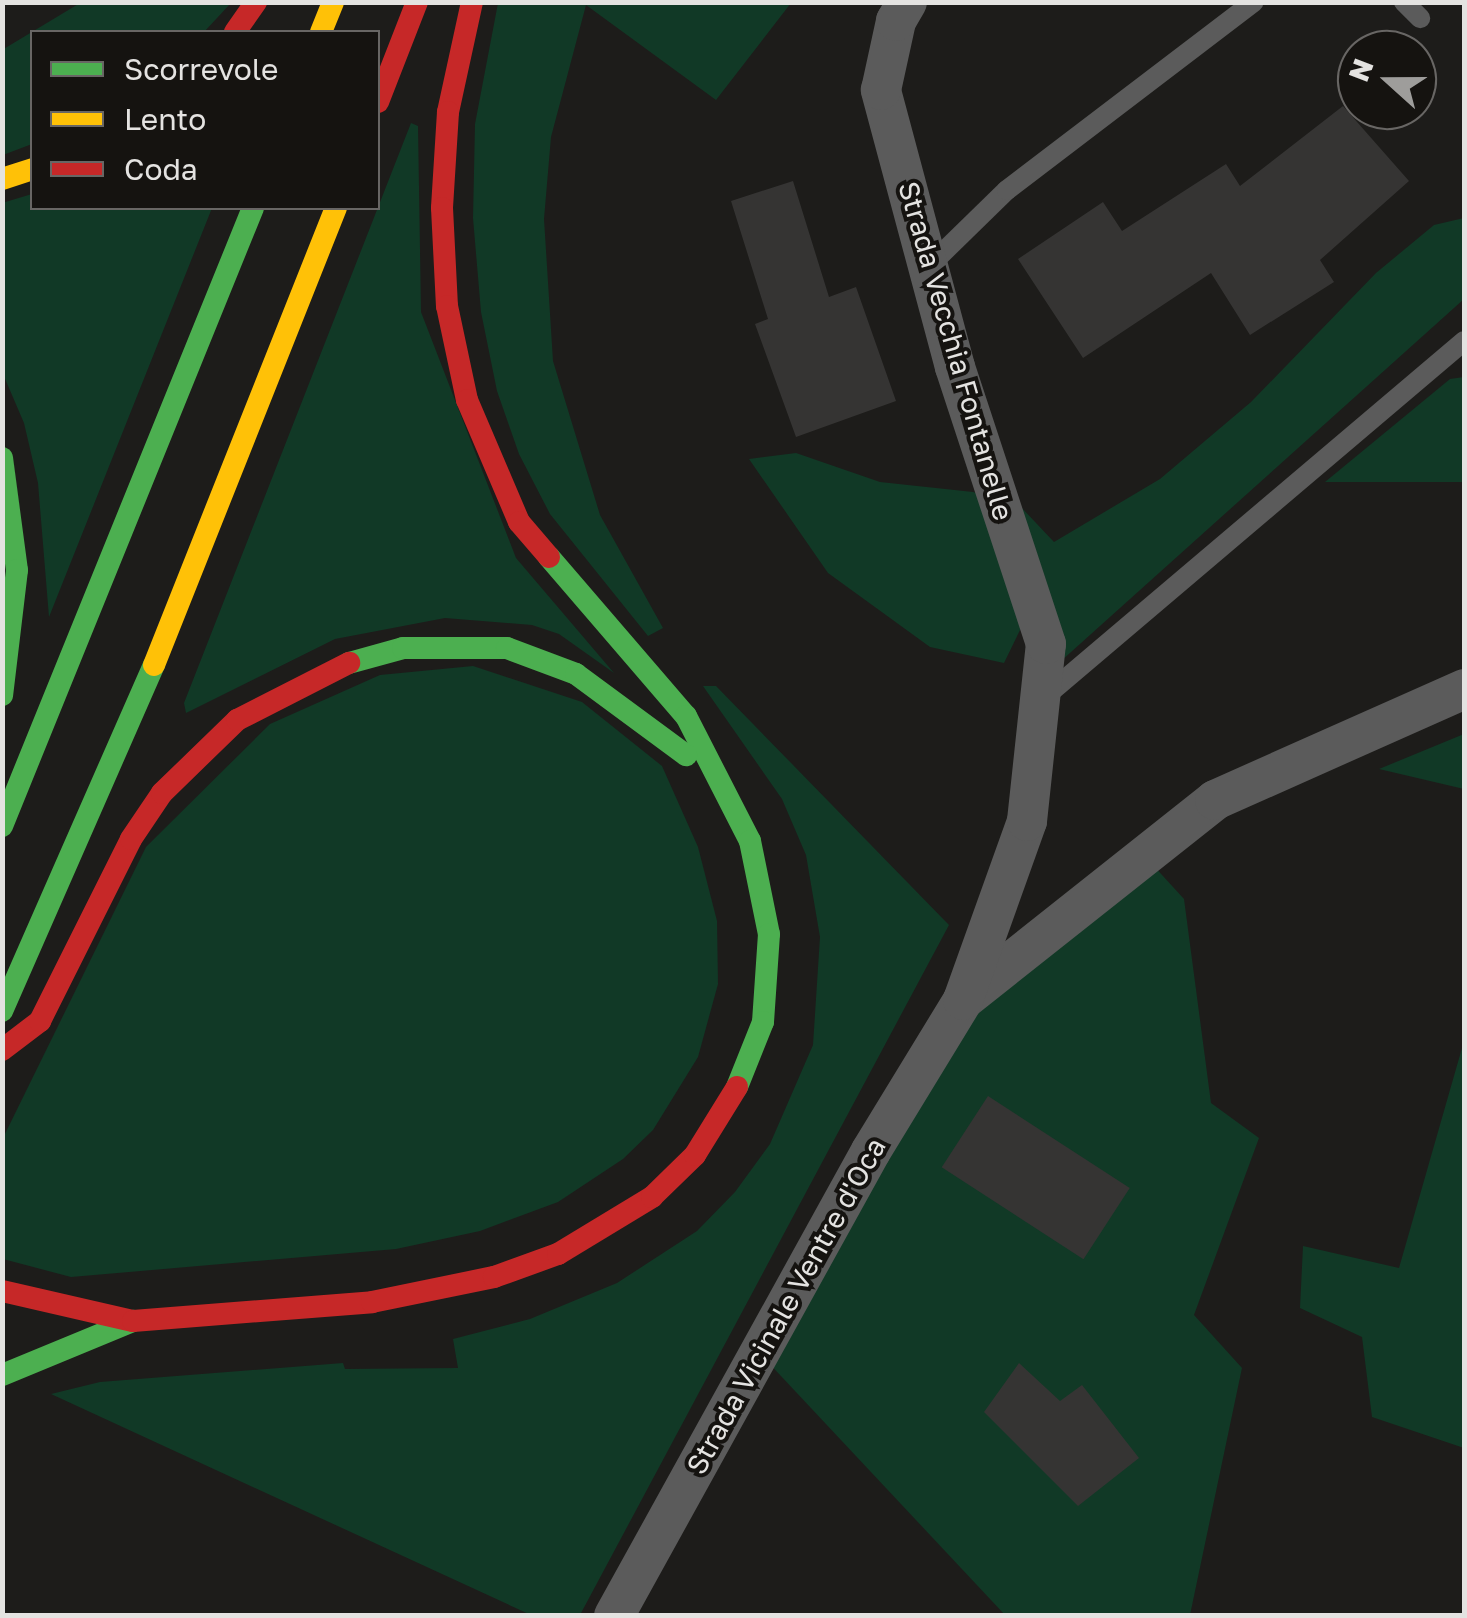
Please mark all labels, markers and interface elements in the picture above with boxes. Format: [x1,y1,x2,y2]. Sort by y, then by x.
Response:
legend [30,30,380,210]
north arrow [1337,30,1437,130]
text: Scorrevole [124,51,278,87]
text: N [1341,54,1380,86]
text: Lento [124,101,206,137]
text: Coda [124,151,198,187]
street label: Strada Vecchia Fontanelle [891,178,1021,524]
street label: Strada Vicinale Ventre d'Oca [679,1132,893,1480]

